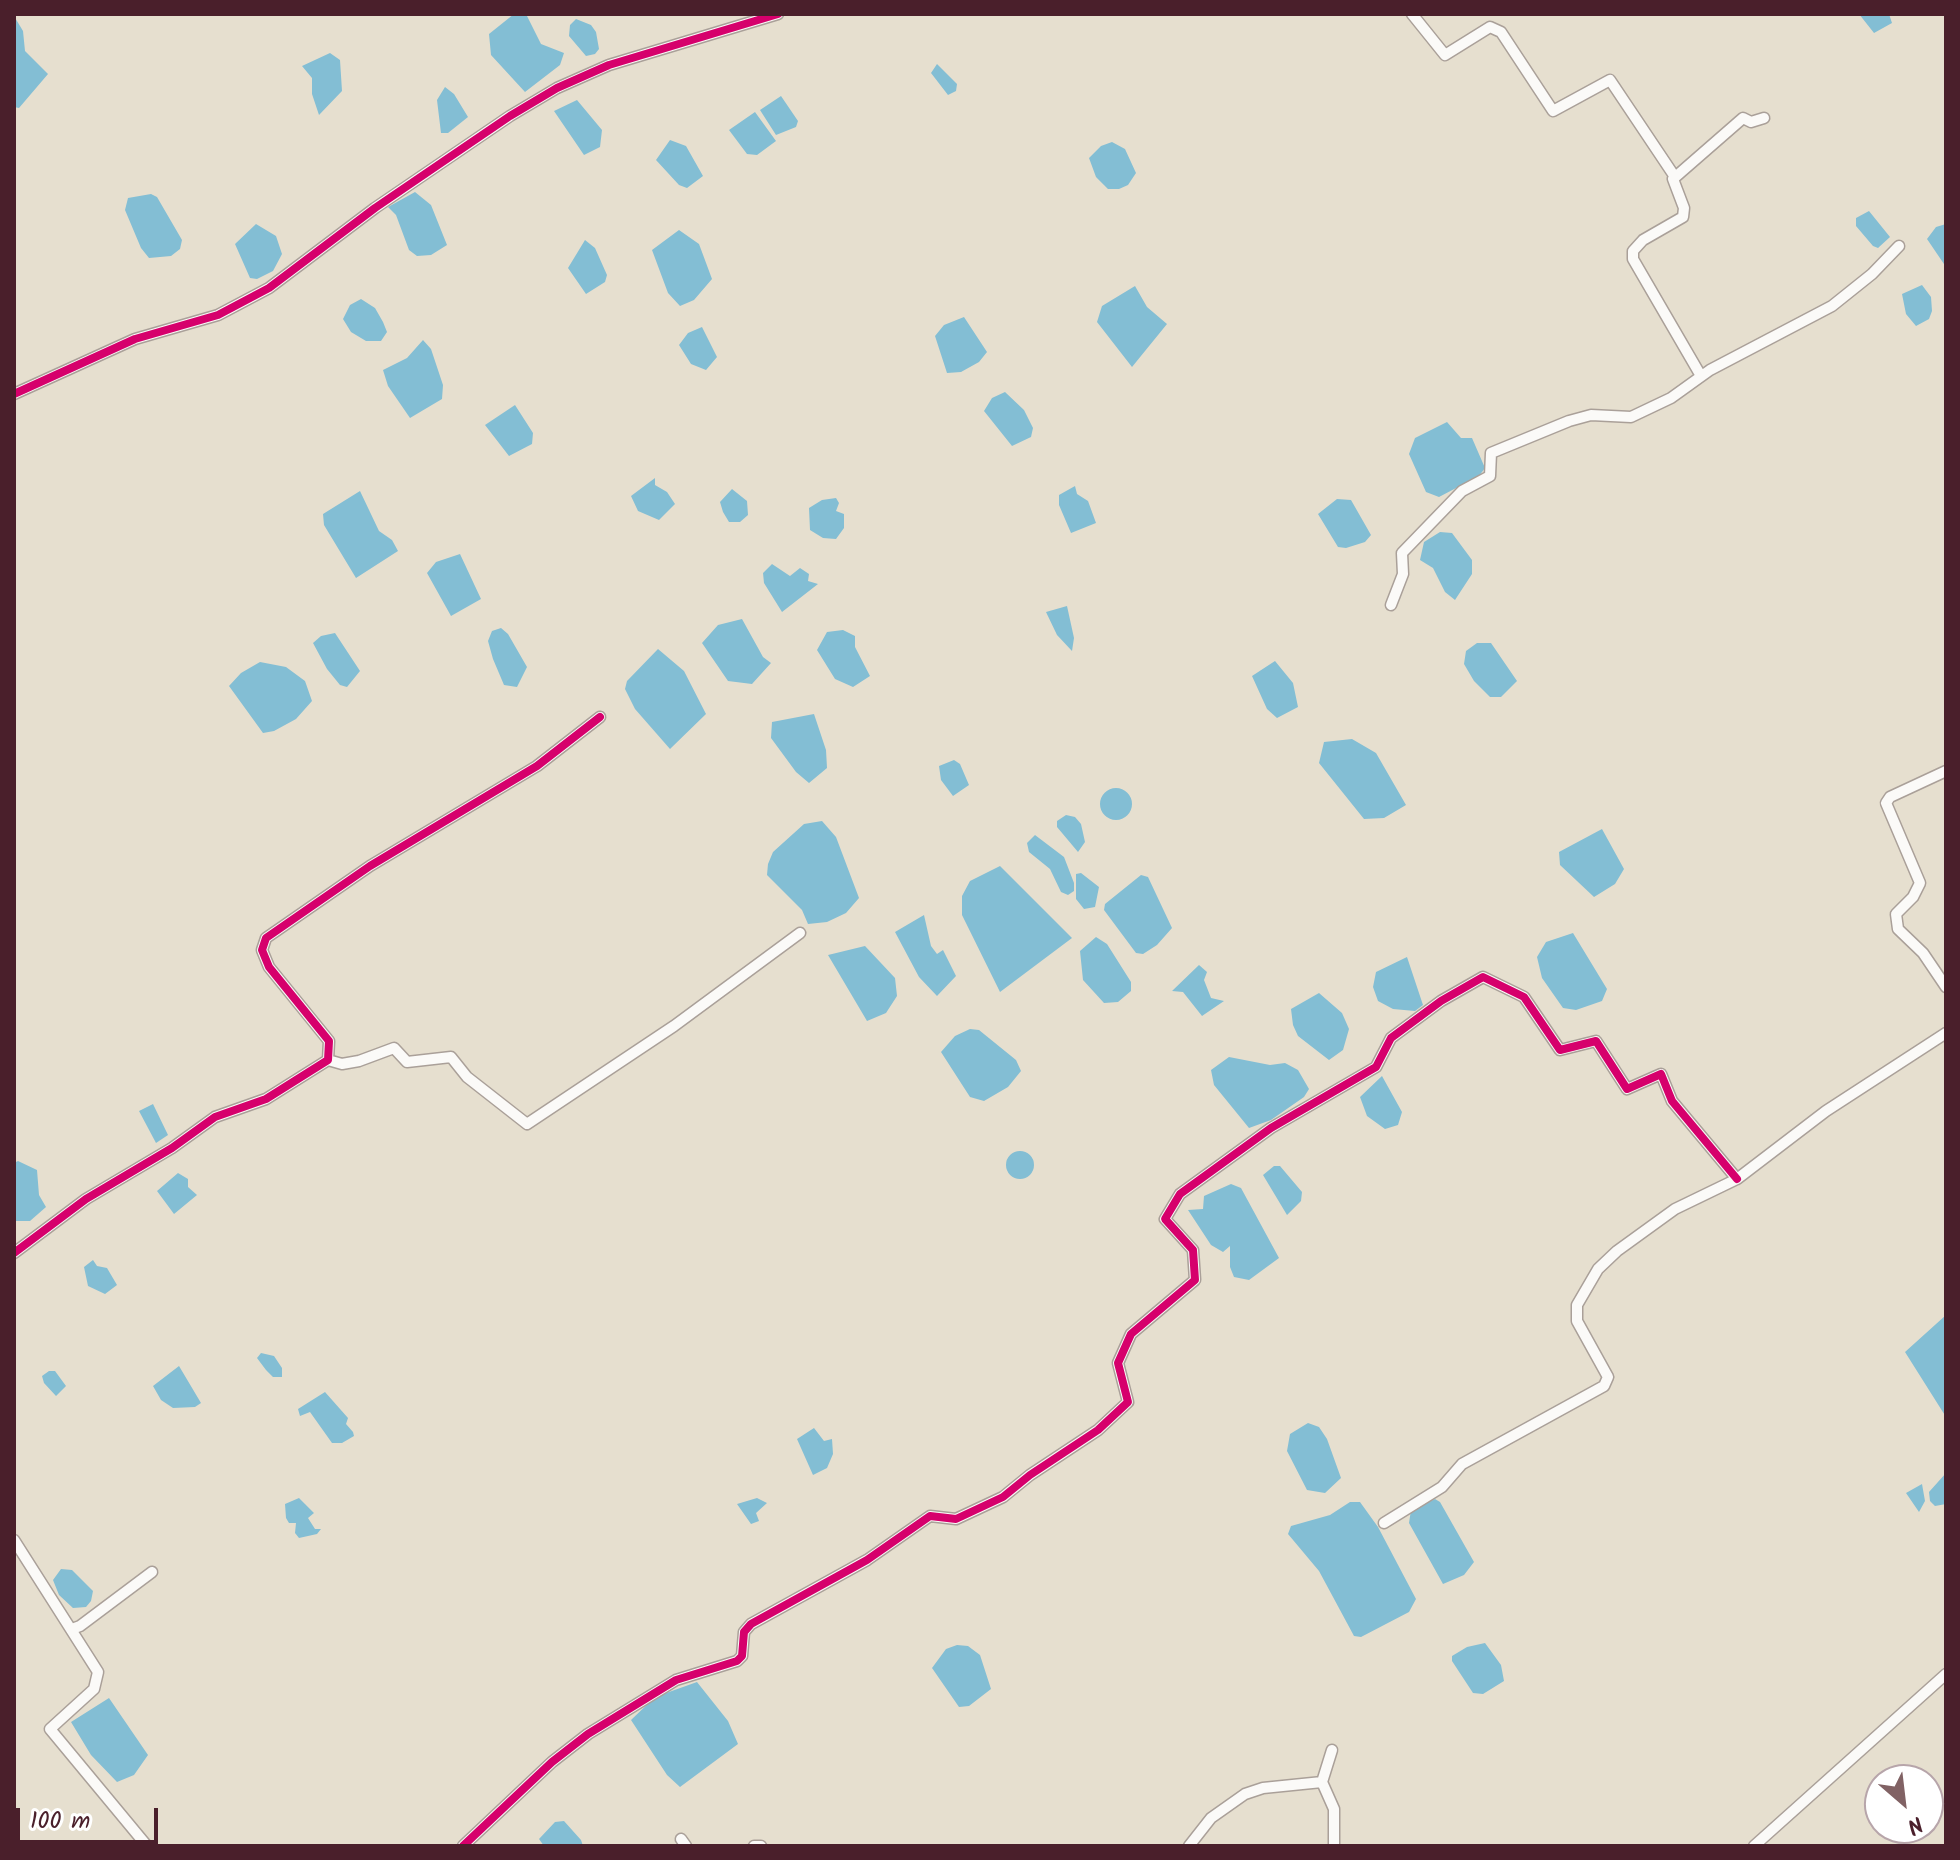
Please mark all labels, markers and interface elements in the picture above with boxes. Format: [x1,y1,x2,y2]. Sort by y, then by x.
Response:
north arrow [1864,1764,1944,1844]
scale bar [20,1792,162,1842]
text: 100 m [30,1802,90,1841]
text: N [1900,1805,1929,1843]

